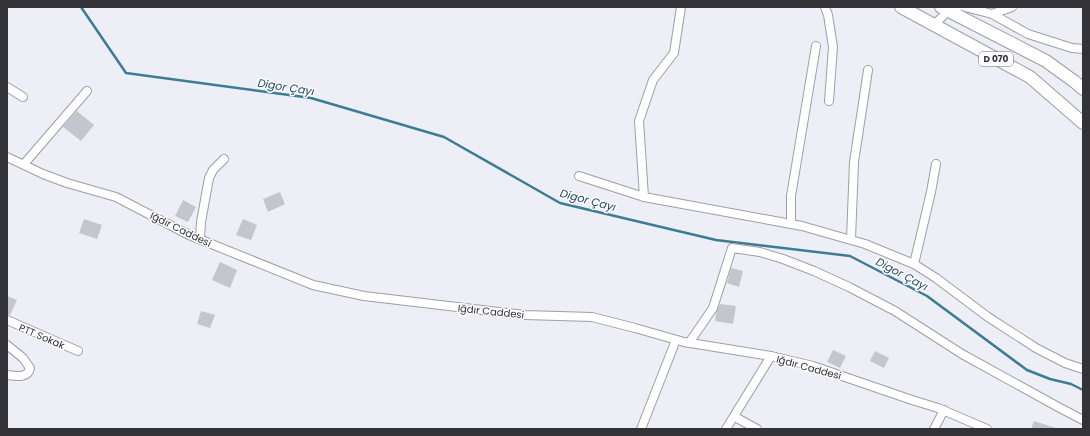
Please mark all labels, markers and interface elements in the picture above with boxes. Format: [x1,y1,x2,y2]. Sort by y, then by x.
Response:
road number: D 070 [979,52,1013,66]
water label: Digor Çayı [257,75,316,99]
water label: Digor Çayı [558,185,618,215]
street label: Iğdır Caddesi [148,208,214,251]
water label: Digor Çayı [873,254,931,295]
street label: Iğdır Caddesi [457,301,525,322]
street label: PTT Sokak [16,320,68,353]
street label: Iğdır Caddesi [775,352,843,383]

